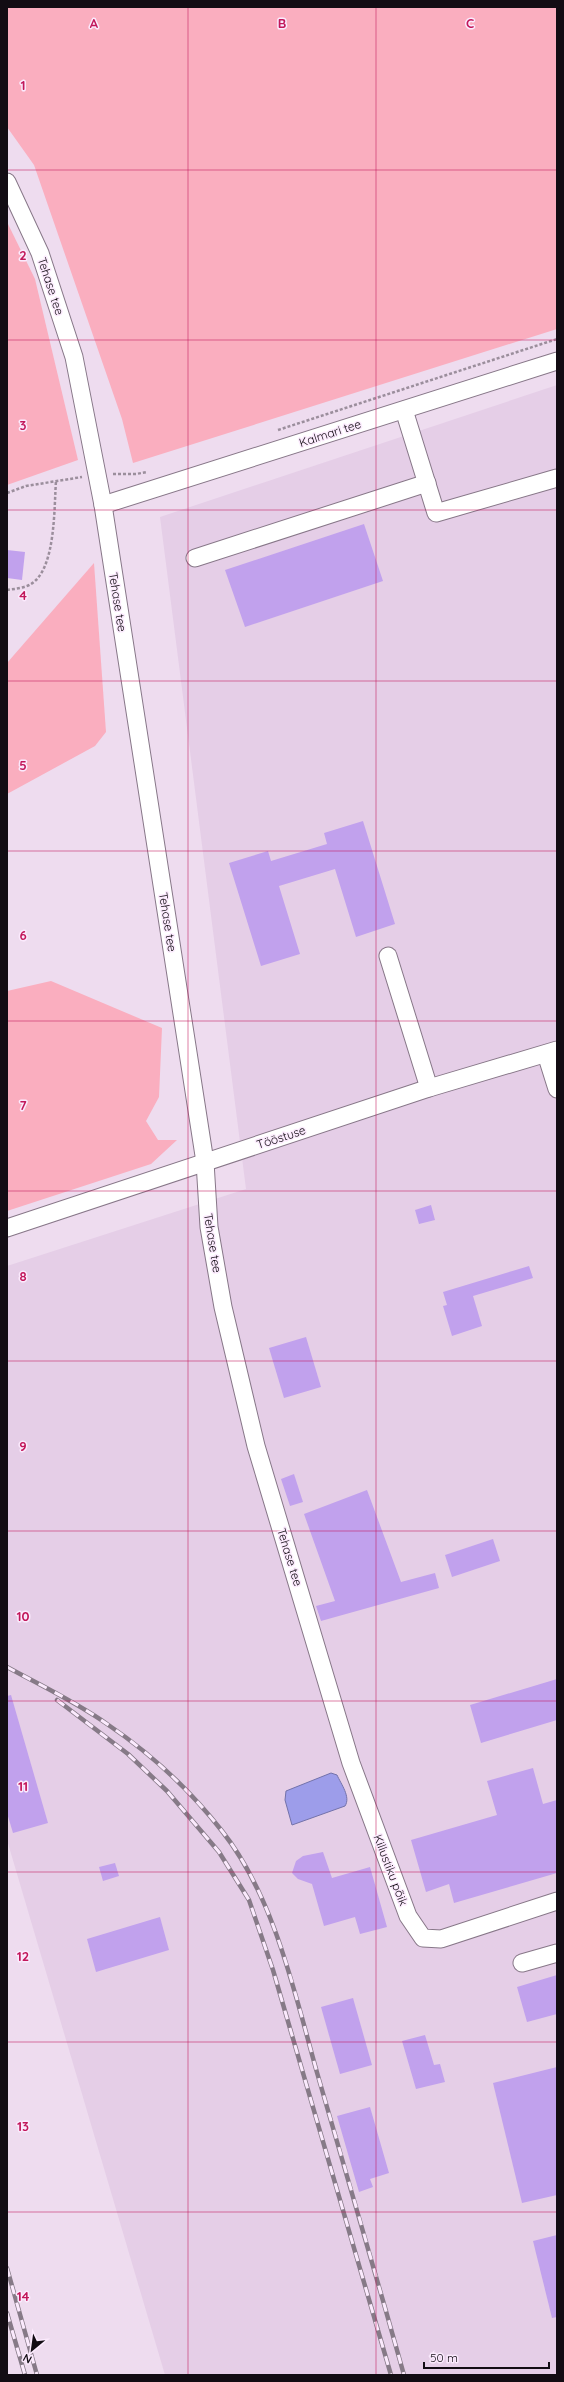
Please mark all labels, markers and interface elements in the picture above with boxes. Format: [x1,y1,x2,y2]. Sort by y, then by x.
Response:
text: A [90,15,99,31]
text: B [278,15,286,31]
text: C [466,15,474,31]
text: 1 [20,77,26,93]
text: 2 [19,247,27,263]
street label: Tehase tee [35,255,67,317]
street label: Kalmari tee [297,416,363,450]
text: 3 [20,417,27,433]
street label: Tehase tee [106,571,130,633]
text: 4 [19,587,27,603]
text: 5 [19,757,27,773]
street label: Tehase tee [156,891,180,953]
text: 6 [19,927,27,943]
text: 7 [19,1097,27,1113]
street label: Tööstuse [255,1122,308,1152]
street label: Tehase tee [201,1212,225,1274]
text: 8 [19,1268,27,1284]
text: 9 [19,1438,27,1454]
street label: Tehase tee [274,1526,306,1588]
text: 10 [16,1608,30,1624]
text: 11 [18,1778,28,1794]
street label: Killustiku põik [371,1832,411,1908]
text: 12 [17,1948,29,1964]
text: 13 [17,2118,29,2134]
text: 14 [17,2288,30,2304]
north arrow [12,2330,52,2370]
scale bar [424,2344,549,2370]
text: 50 m [430,2350,458,2365]
text: N [20,2351,34,2367]

